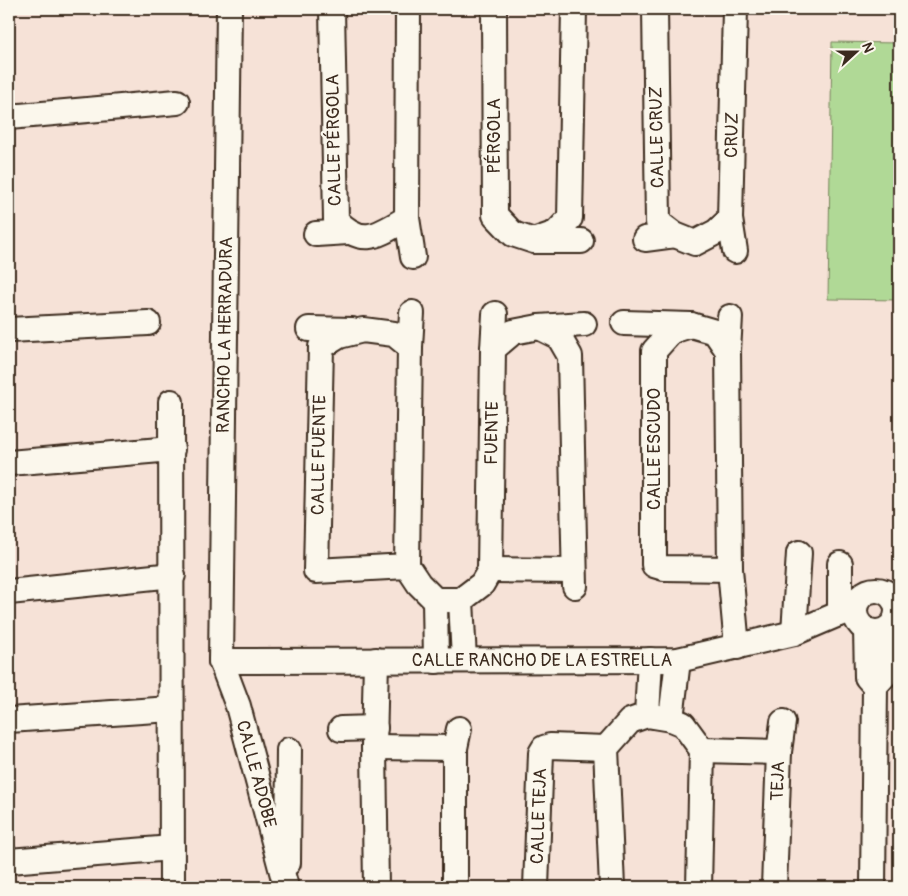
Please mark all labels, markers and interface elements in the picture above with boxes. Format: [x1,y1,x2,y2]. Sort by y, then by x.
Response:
north arrow [830,28,880,78]
text: N [858,40,877,55]
street label: CALLE PÉRGOLA [321,73,347,206]
street label: CALLE CRUZ [645,86,669,188]
street label: PÉRGOLA [483,98,506,174]
street label: CRUZ [720,112,744,158]
street label: RANCHO LA HERRADURA [212,236,238,433]
street label: CALLE ESCUDO [643,388,666,510]
street label: CALLE FUENTE [306,395,332,515]
street label: FUENTE [480,401,504,465]
street label: CALLE RANCHO DE LA ESTRELLA [412,649,672,672]
street label: CALLE ADOBE [231,718,281,830]
street label: TEJA [766,760,790,801]
street label: CALLE TEJA [526,767,552,864]

